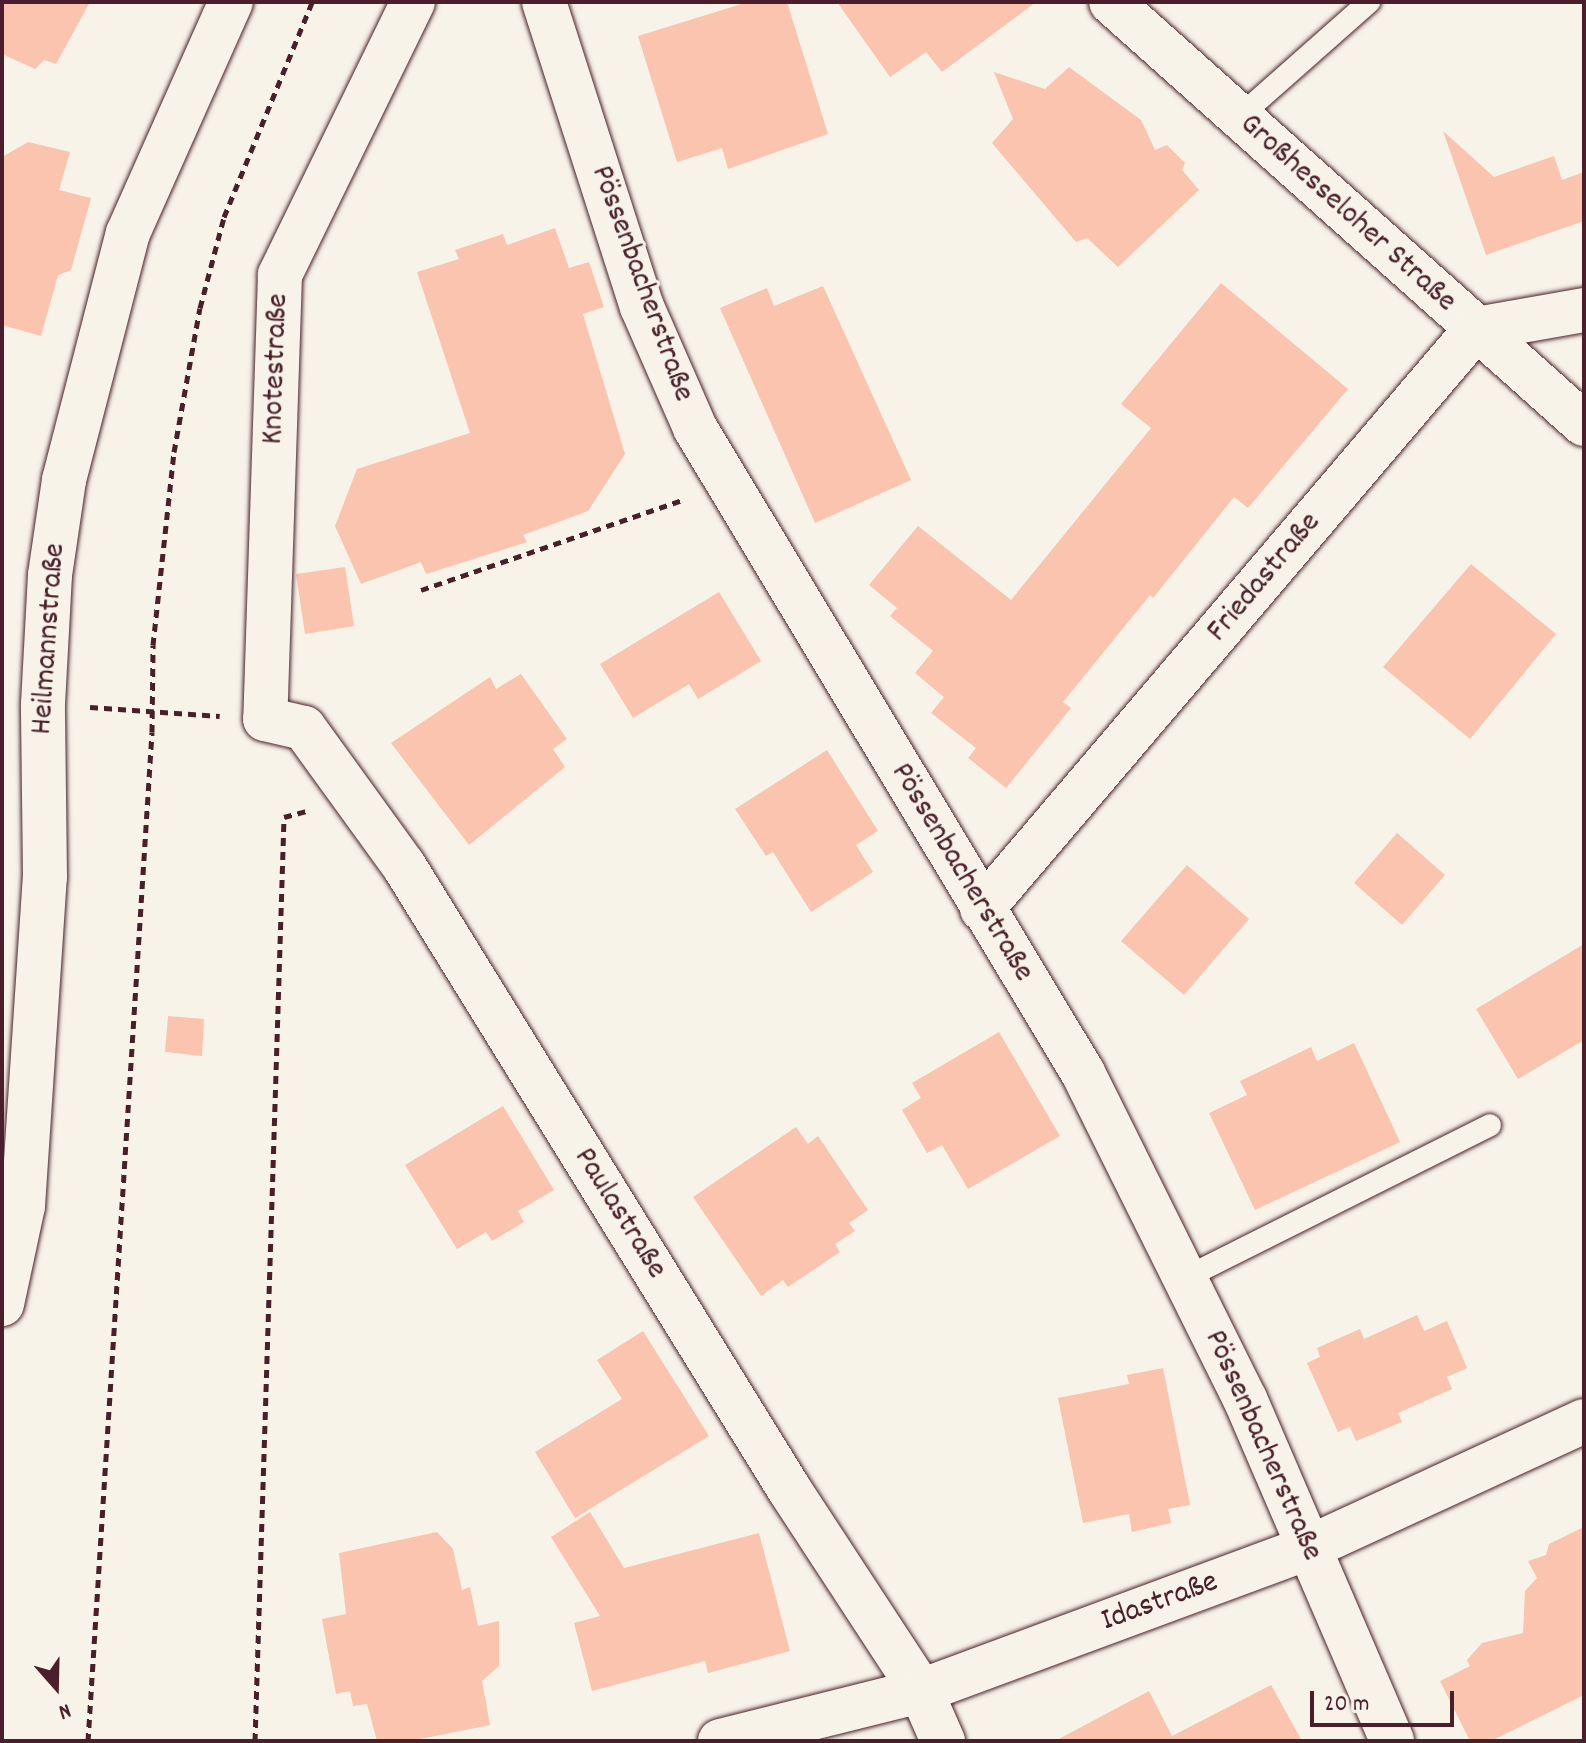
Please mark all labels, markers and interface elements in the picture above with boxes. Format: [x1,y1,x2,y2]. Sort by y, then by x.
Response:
street label: Großhesseloher Straße [1230,106,1464,322]
street label: Pössenbacherstraße [580,161,702,407]
street label: Knotestraße [255,293,299,445]
street label: Friedastraße [1200,505,1330,651]
street label: Heilmannstraße [24,542,76,736]
street label: Pössenbacherstraße [881,757,1041,989]
street label: Paulastraße [564,1141,674,1287]
street label: Pössenbacherstraße [1194,1325,1330,1567]
street label: Idastraße [1096,1564,1224,1642]
north arrow [16,1647,96,1727]
scale bar [1314,1675,1458,1725]
text: 20 m [1324,1688,1370,1722]
text: N [54,1694,75,1726]

